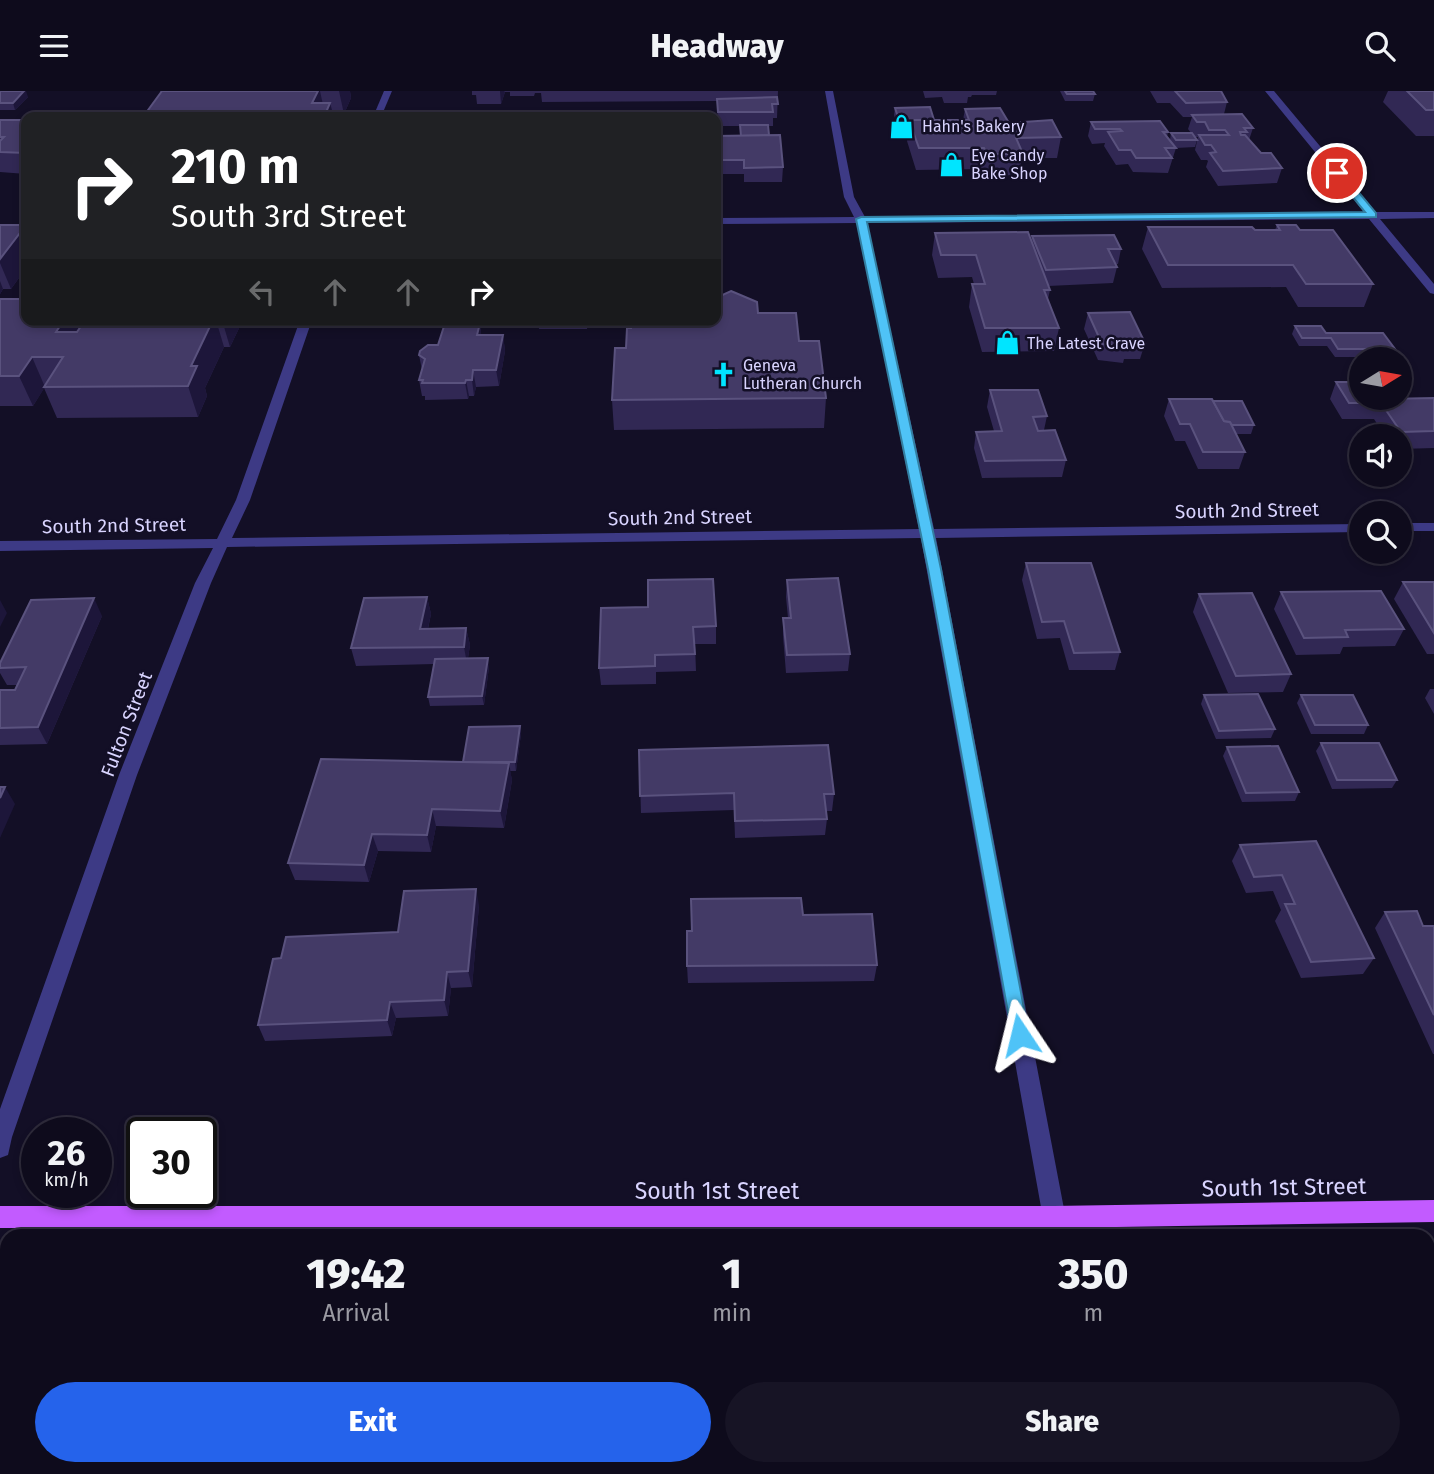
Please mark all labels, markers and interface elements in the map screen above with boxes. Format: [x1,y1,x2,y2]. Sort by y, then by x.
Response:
icon: menu [35,27,73,65]
text: Headway [650,27,784,65]
icon: search [1361,27,1399,65]
shop icon: Hahn's Bakery [888,112,916,140]
place label: Hahn's Bakery [922,117,1025,136]
text: 210 m [171,137,300,196]
icon: right [56,140,147,231]
pin [1307,143,1367,203]
place label: Eye Candy Bake Shop [971,146,1047,183]
shop icon: Eye Candy Bake Shop [937,150,965,178]
icon: arrive [1318,154,1356,192]
text: South 3rd Street [171,197,406,235]
icon: left [243,273,281,311]
icon: ahead [316,273,354,311]
icon: ahead [389,273,427,311]
icon: right [462,273,500,311]
shop icon: The Latest Crave [993,329,1021,357]
place label: The Latest Crave [1027,334,1145,353]
north arrow [1349,347,1412,409]
map controls [1349,347,1412,564]
place label: Geneva Lutheran Church [743,356,862,393]
church icon: Geneva Lutheran Church [709,360,737,388]
button: sound [1349,424,1412,487]
street label: South 2nd Street [1175,498,1319,523]
button: search [1349,501,1412,564]
street label: South 2nd Street [608,505,752,530]
street label: South 2nd Street [42,513,186,538]
street label: Fulton Street [96,668,157,780]
position arrow [983,998,1057,1072]
speed limit sign: 30 [126,1117,217,1208]
text: 26 [48,1132,85,1174]
text: km/h [44,1169,89,1191]
street label: South 1st Street [1201,1172,1367,1202]
street label: South 1st Street [635,1177,800,1205]
text: 19:42 [307,1249,406,1299]
text: 1 [722,1249,742,1299]
text: 350 [1058,1249,1128,1299]
text: Arrival [322,1299,390,1327]
text: min [712,1299,752,1327]
text: m [1084,1299,1103,1327]
button: Exit [35,1382,711,1462]
button: Share [725,1382,1400,1462]

